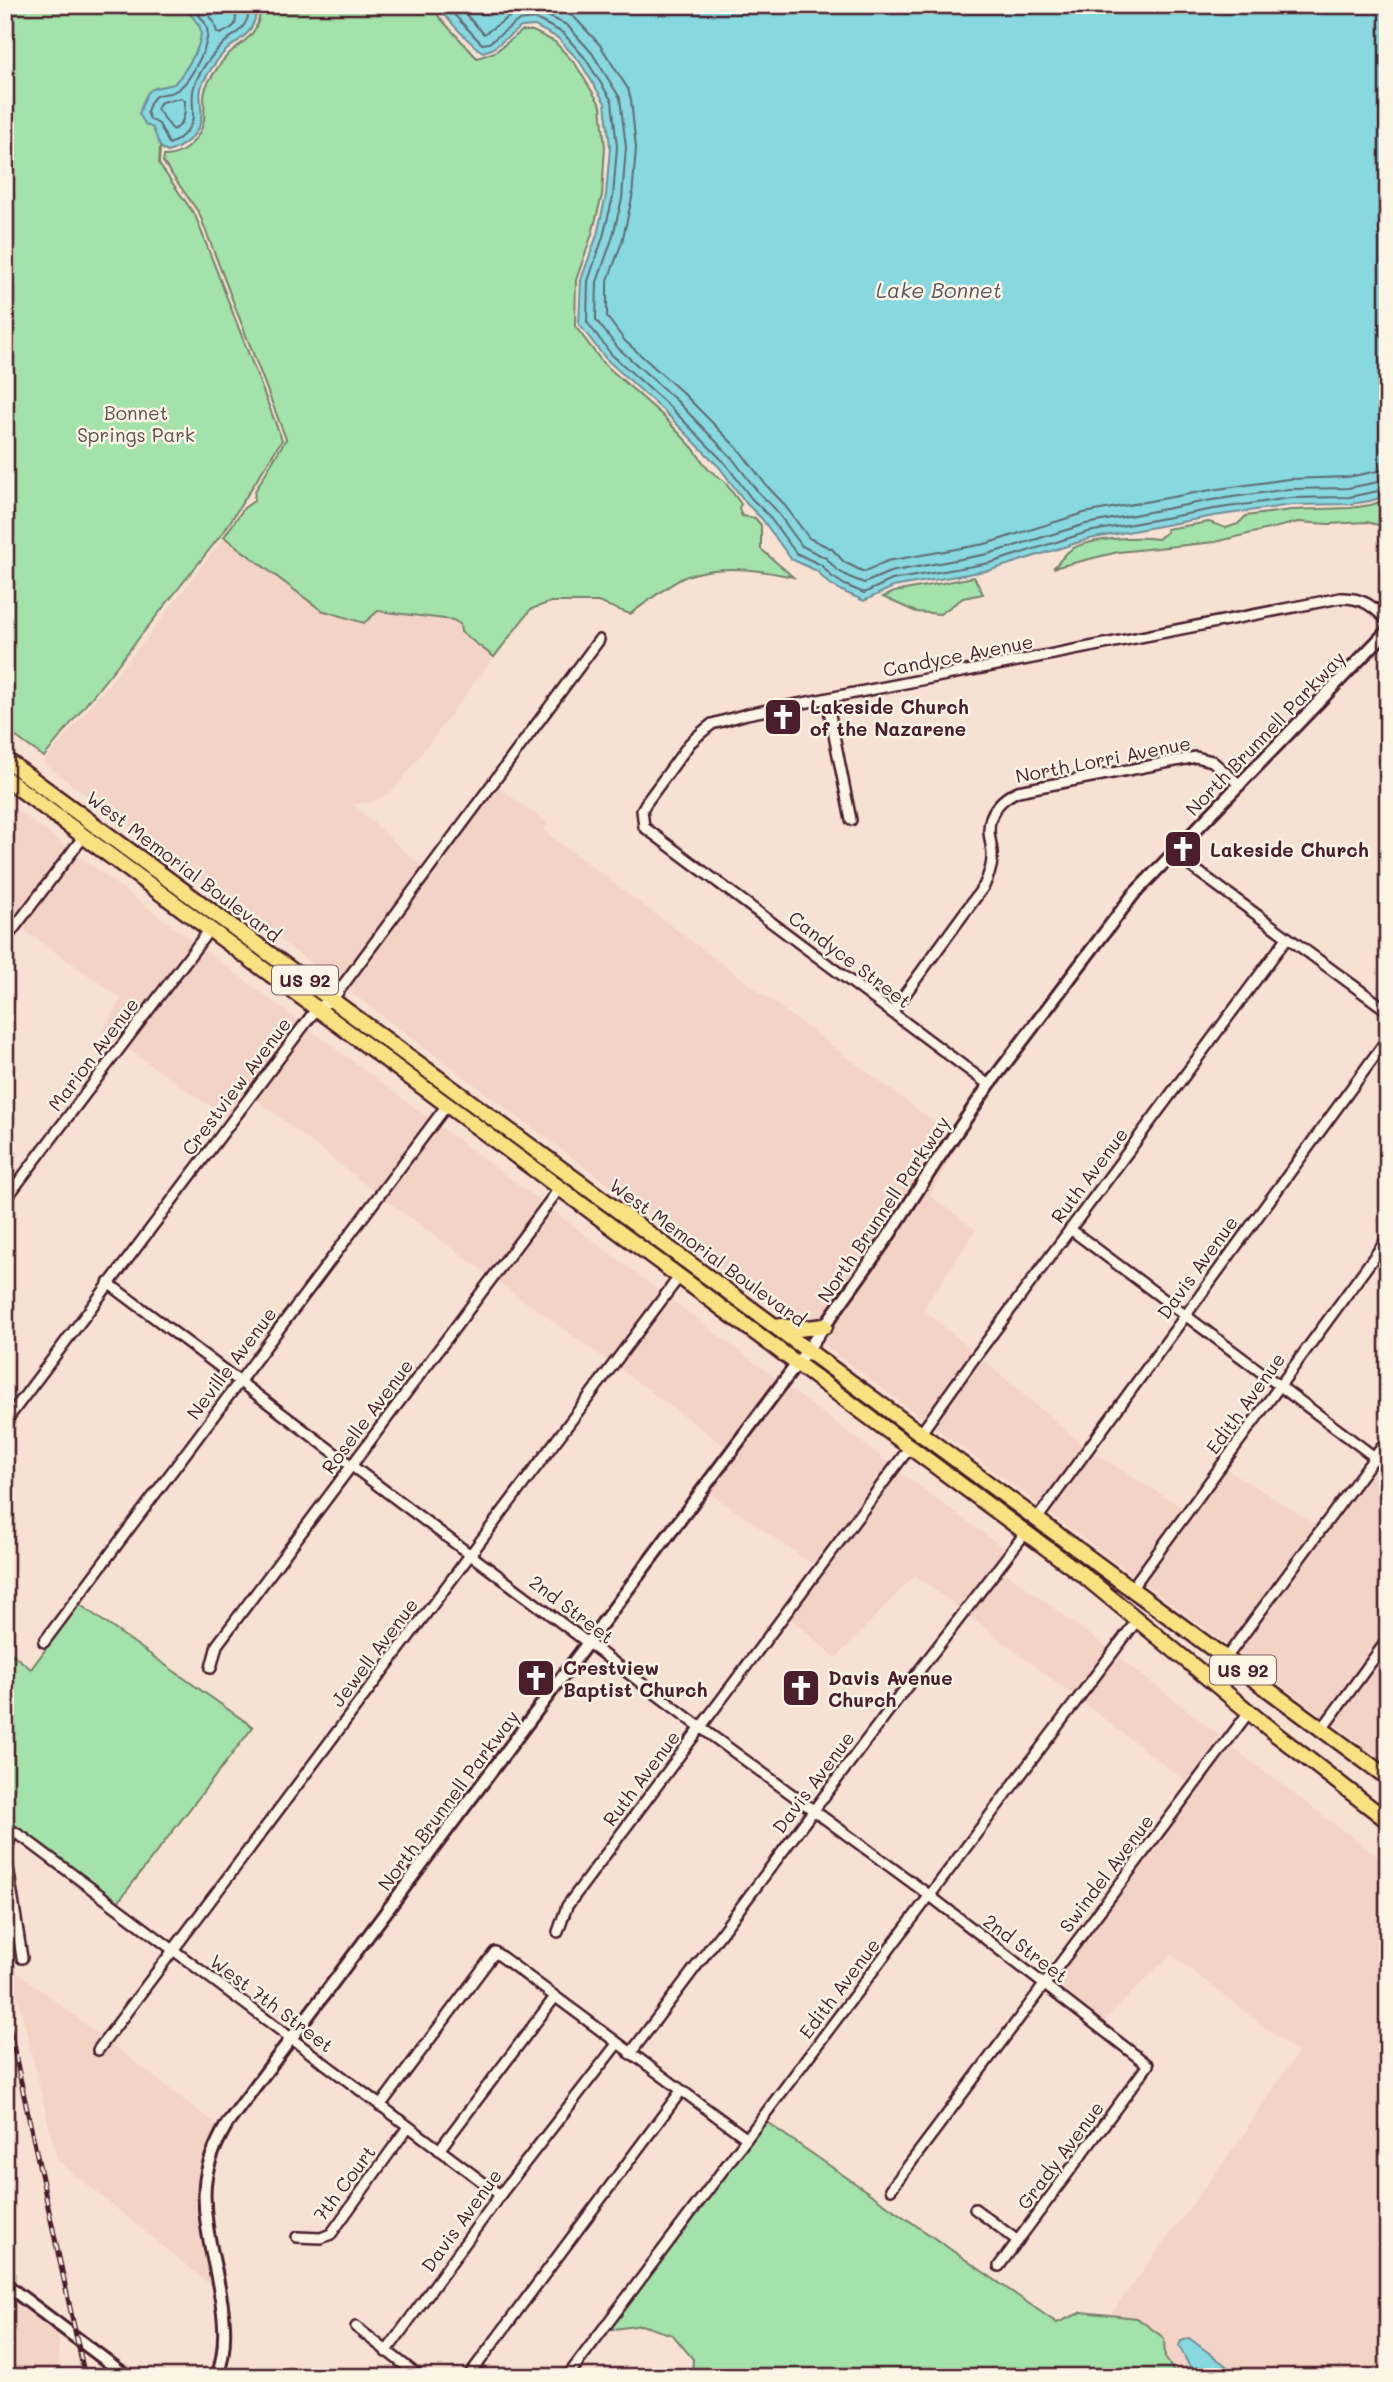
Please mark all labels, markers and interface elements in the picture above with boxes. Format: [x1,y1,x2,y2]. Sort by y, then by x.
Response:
water label: Lake Bonnet [876,276,1002,303]
park label: Bonnet Springs Park [77,400,195,447]
street label: Candyce Avenue [881,628,1035,682]
street label: North Brunnell Parkway [1180,645,1350,821]
place label: Lakeside Church of the Nazarene [810,694,969,741]
church icon: Lakeside Church of the Nazarene [762,696,804,738]
street label: North Lorri Avenue [1013,730,1193,788]
street label: West Memorial Boulevard [82,785,286,947]
church icon: Lakeside Church [1162,828,1204,870]
place label: Lakeside Church [1210,837,1369,862]
street label: Candyce Street [784,905,916,1013]
road number: US 92 [272,965,338,995]
street label: Marion Avenue [42,992,144,1116]
street label: Crestview Avenue [176,1012,296,1160]
street label: North Brunnell Parkway [811,1111,955,1307]
street label: Ruth Avenue [1045,1122,1133,1228]
street label: West Memorial Boulevard [605,1172,811,1332]
street label: Davis Avenue [1151,1210,1243,1324]
street label: Neville Avenue [180,1302,282,1424]
street label: Edith Avenue [1200,1347,1290,1459]
street label: Roselle Avenue [316,1354,418,1478]
street label: 2nd Street [525,1569,619,1649]
street label: Jewell Avenue [325,1593,423,1711]
place label: Crestview Baptist Church [563,1655,707,1702]
road number: US 92 [1210,1656,1276,1685]
church icon: Crestview Baptist Church [515,1657,557,1699]
place label: Davis Avenue Church [828,1665,953,1712]
church icon: Davis Avenue Church [780,1667,822,1709]
street label: North Brunnell Parkway [372,1705,524,1895]
street label: Ruth Avenue [597,1725,685,1831]
street label: Davis Avenue [766,1726,860,1838]
street label: Swindel Avenue [1053,1809,1159,1937]
street label: 2nd Street [979,1908,1073,1988]
street label: Edith Avenue [793,1933,885,2043]
street label: West 7th Street [205,1948,339,2058]
street label: Grady Avenue [1011,2096,1109,2214]
street label: 7th Court [307,2140,381,2226]
street label: Davis Avenue [415,2163,507,2277]

